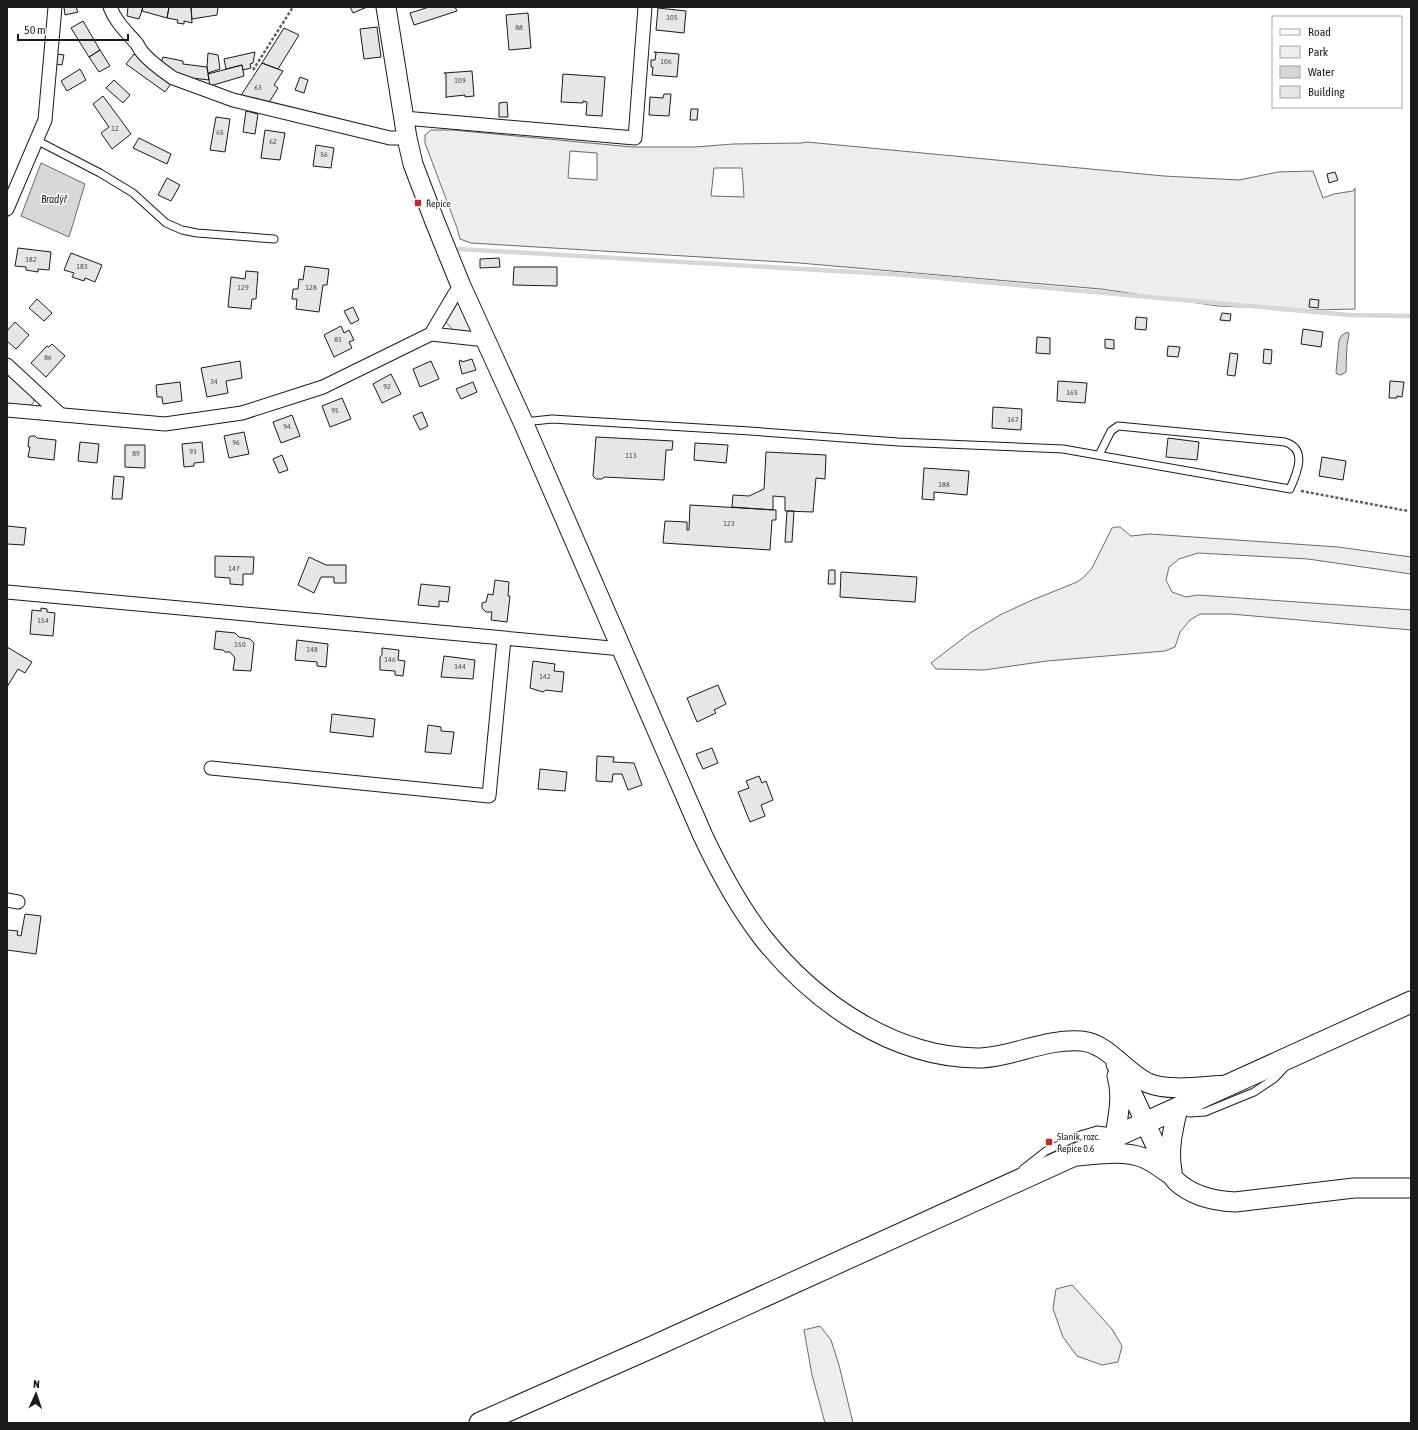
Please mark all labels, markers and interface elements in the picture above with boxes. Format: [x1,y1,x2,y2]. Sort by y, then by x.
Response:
house number: 105 [666,13,678,22]
scale bar [18,16,128,42]
legend [1272,16,1402,108]
text: 50 m [24,23,46,37]
house number: 88 [515,23,523,32]
text: Road [1308,25,1331,39]
text: Park [1308,45,1329,59]
house number: 106 [660,57,672,66]
text: Water [1308,65,1335,79]
house number: 109 [454,76,466,85]
house number: 63 [254,83,262,92]
text: Building [1308,85,1346,99]
house number: 12 [111,124,119,133]
house number: 65 [216,128,224,137]
house number: 62 [269,137,277,146]
house number: 56 [320,150,328,159]
water label: Bradýř [41,193,68,205]
marker: Řepice [413,198,423,208]
place label: Řepice [426,198,451,209]
house number: 182 [25,255,37,264]
house number: 183 [76,262,88,271]
house number: 129 [237,283,249,292]
house number: 128 [305,283,317,292]
house number: 83 [334,335,342,344]
house number: 86 [44,353,52,362]
house number: 34 [210,377,218,386]
house number: 92 [383,382,391,391]
house number: 165 [1066,388,1078,397]
house number: 95 [331,406,339,415]
house number: 167 [1007,415,1019,424]
house number: 94 [283,422,291,431]
house number: 96 [232,438,240,447]
house number: 93 [189,447,197,456]
house number: 89 [132,449,140,458]
house number: 113 [625,451,637,460]
house number: 188 [938,480,950,489]
house number: 123 [723,519,735,528]
house number: 147 [228,564,240,573]
house number: 154 [37,616,49,625]
house number: 150 [234,640,246,649]
house number: 148 [306,645,318,654]
house number: 146 [384,655,396,664]
house number: 144 [454,662,466,671]
house number: 142 [539,672,551,681]
place label: Slaník, rozc. Řepice 0.6 [1057,1131,1100,1154]
marker: Slaník, rozc. Řepice 0.6 [1044,1137,1054,1147]
north arrow [16,1374,56,1414]
text: N [33,1378,40,1390]

